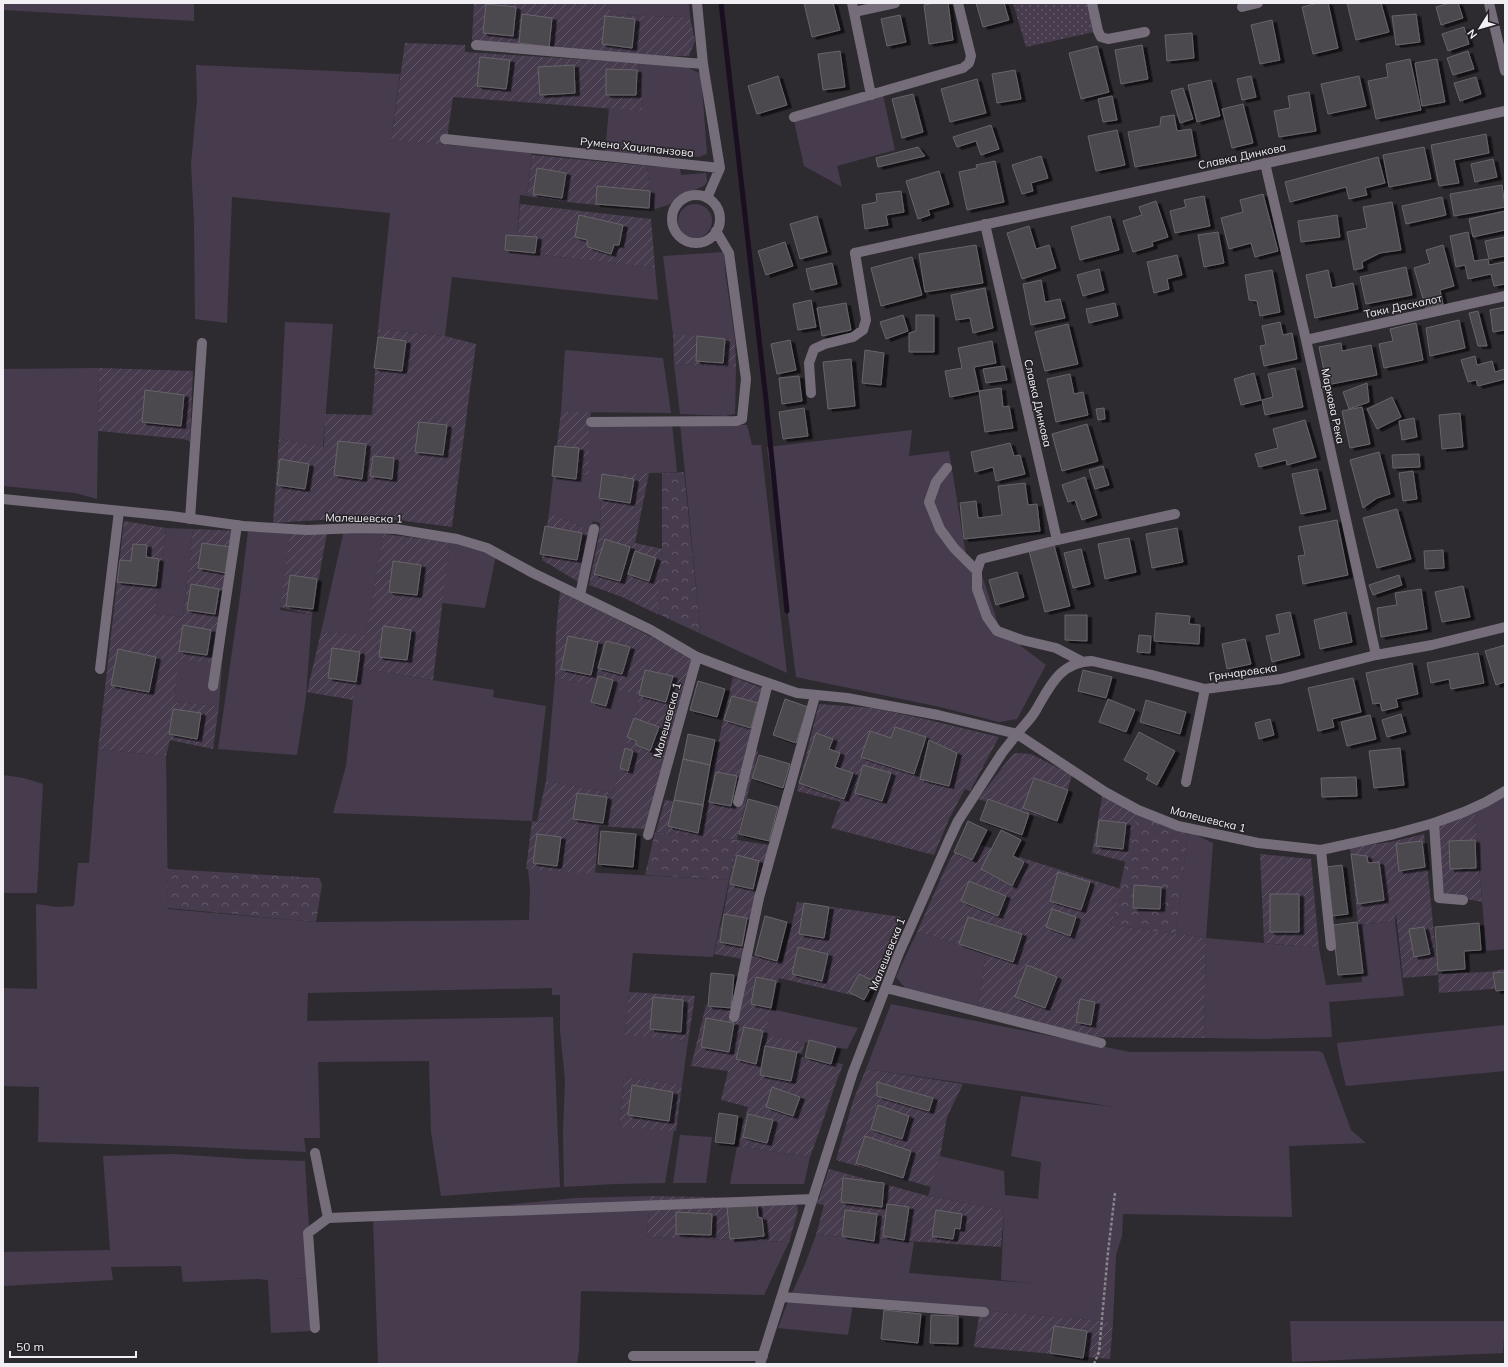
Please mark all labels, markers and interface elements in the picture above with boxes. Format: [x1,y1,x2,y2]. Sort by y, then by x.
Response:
north arrow [1460,8,1500,48]
text: N [1464,26,1480,42]
street label: Румена Хаџипанзова [579,134,695,160]
street label: Славка Динкова [1197,140,1287,172]
street label: Таки Даскалот [1363,291,1443,321]
street label: Славка Динкова [1021,358,1055,448]
street label: Маркова Река [1318,367,1348,445]
street label: Малешевска 1 [325,510,403,526]
street label: Грнчаровска [1208,660,1278,684]
street label: Малешевска 1 [650,681,684,759]
street label: Малешевска 1 [1169,803,1247,835]
street label: Малешевска 1 [866,915,908,993]
scale bar [10,1333,136,1359]
text: 50 m [16,1339,44,1354]

